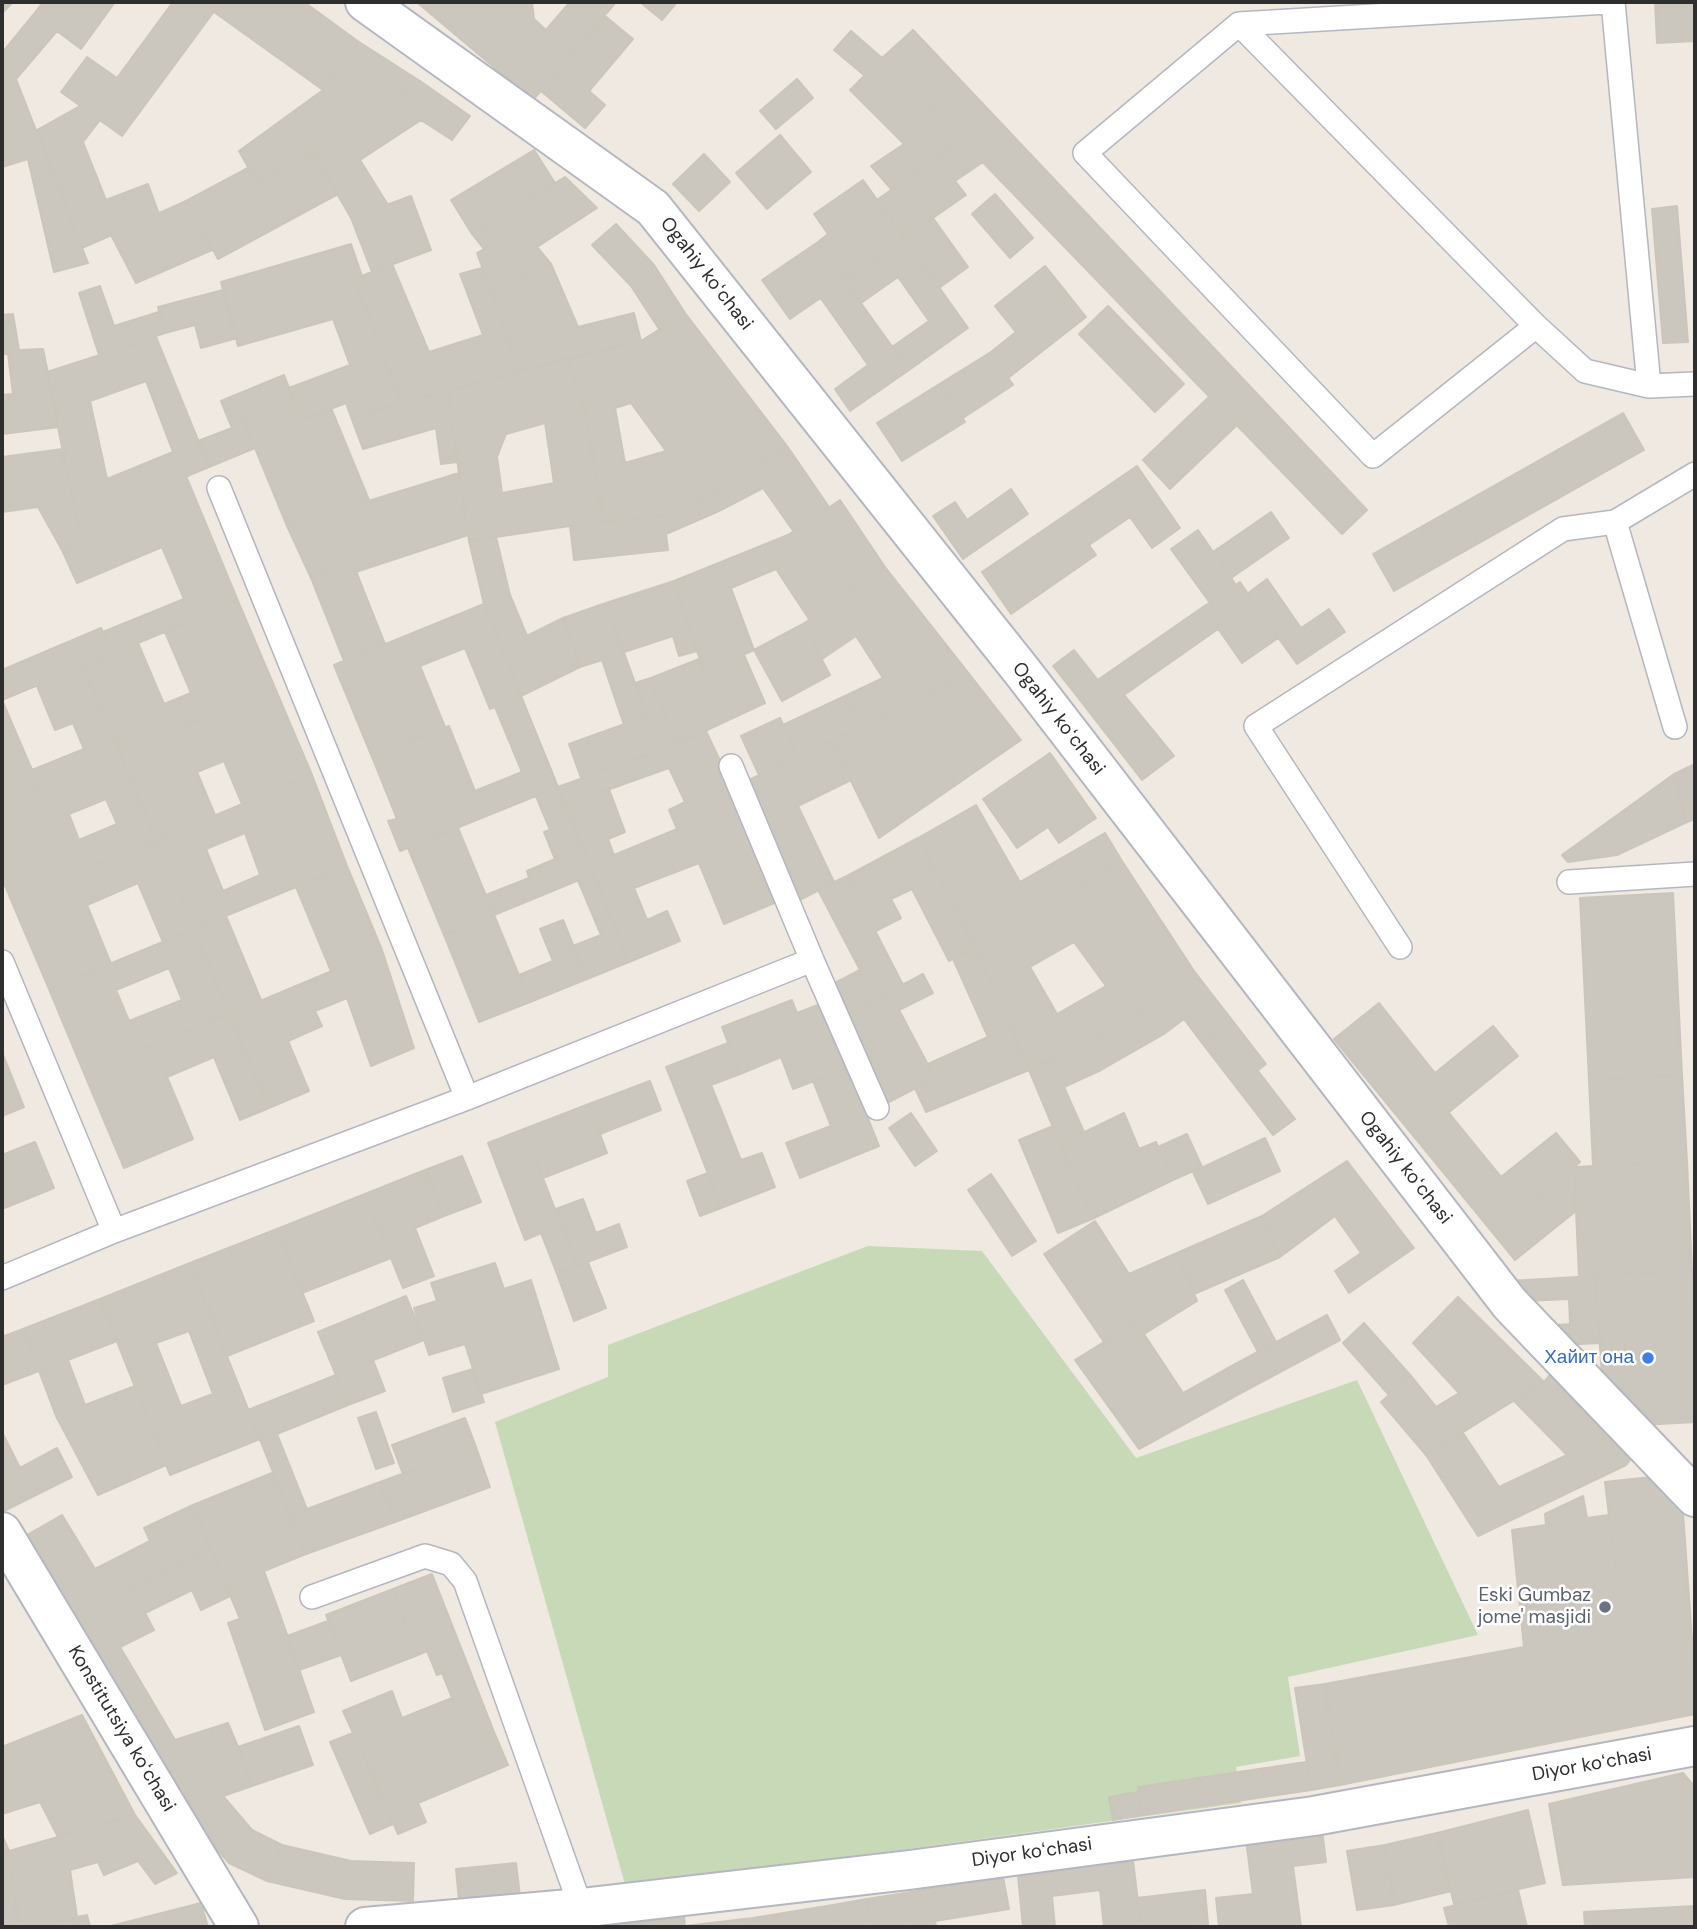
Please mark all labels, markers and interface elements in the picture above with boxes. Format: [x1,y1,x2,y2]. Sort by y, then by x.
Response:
street label: Ogahiy koʻchasi [655,213,757,335]
street label: Ogahiy koʻchasi [1007,658,1109,780]
street label: Ogahiy koʻchasi [1354,1107,1456,1229]
place label: Хайит она [1544,1347,1634,1369]
marker: Хайит она [1640,1350,1656,1366]
place label: Eski Gumbaz jome' masjidi [1478,1585,1591,1629]
marker: Eski Gumbaz jome' masjidi [1597,1599,1613,1615]
street label: Konstitutsiya koʻchasi [62,1642,180,1816]
street label: Diyor koʻchasi [1530,1743,1654,1787]
street label: Diyor koʻchasi [970,1833,1094,1873]

